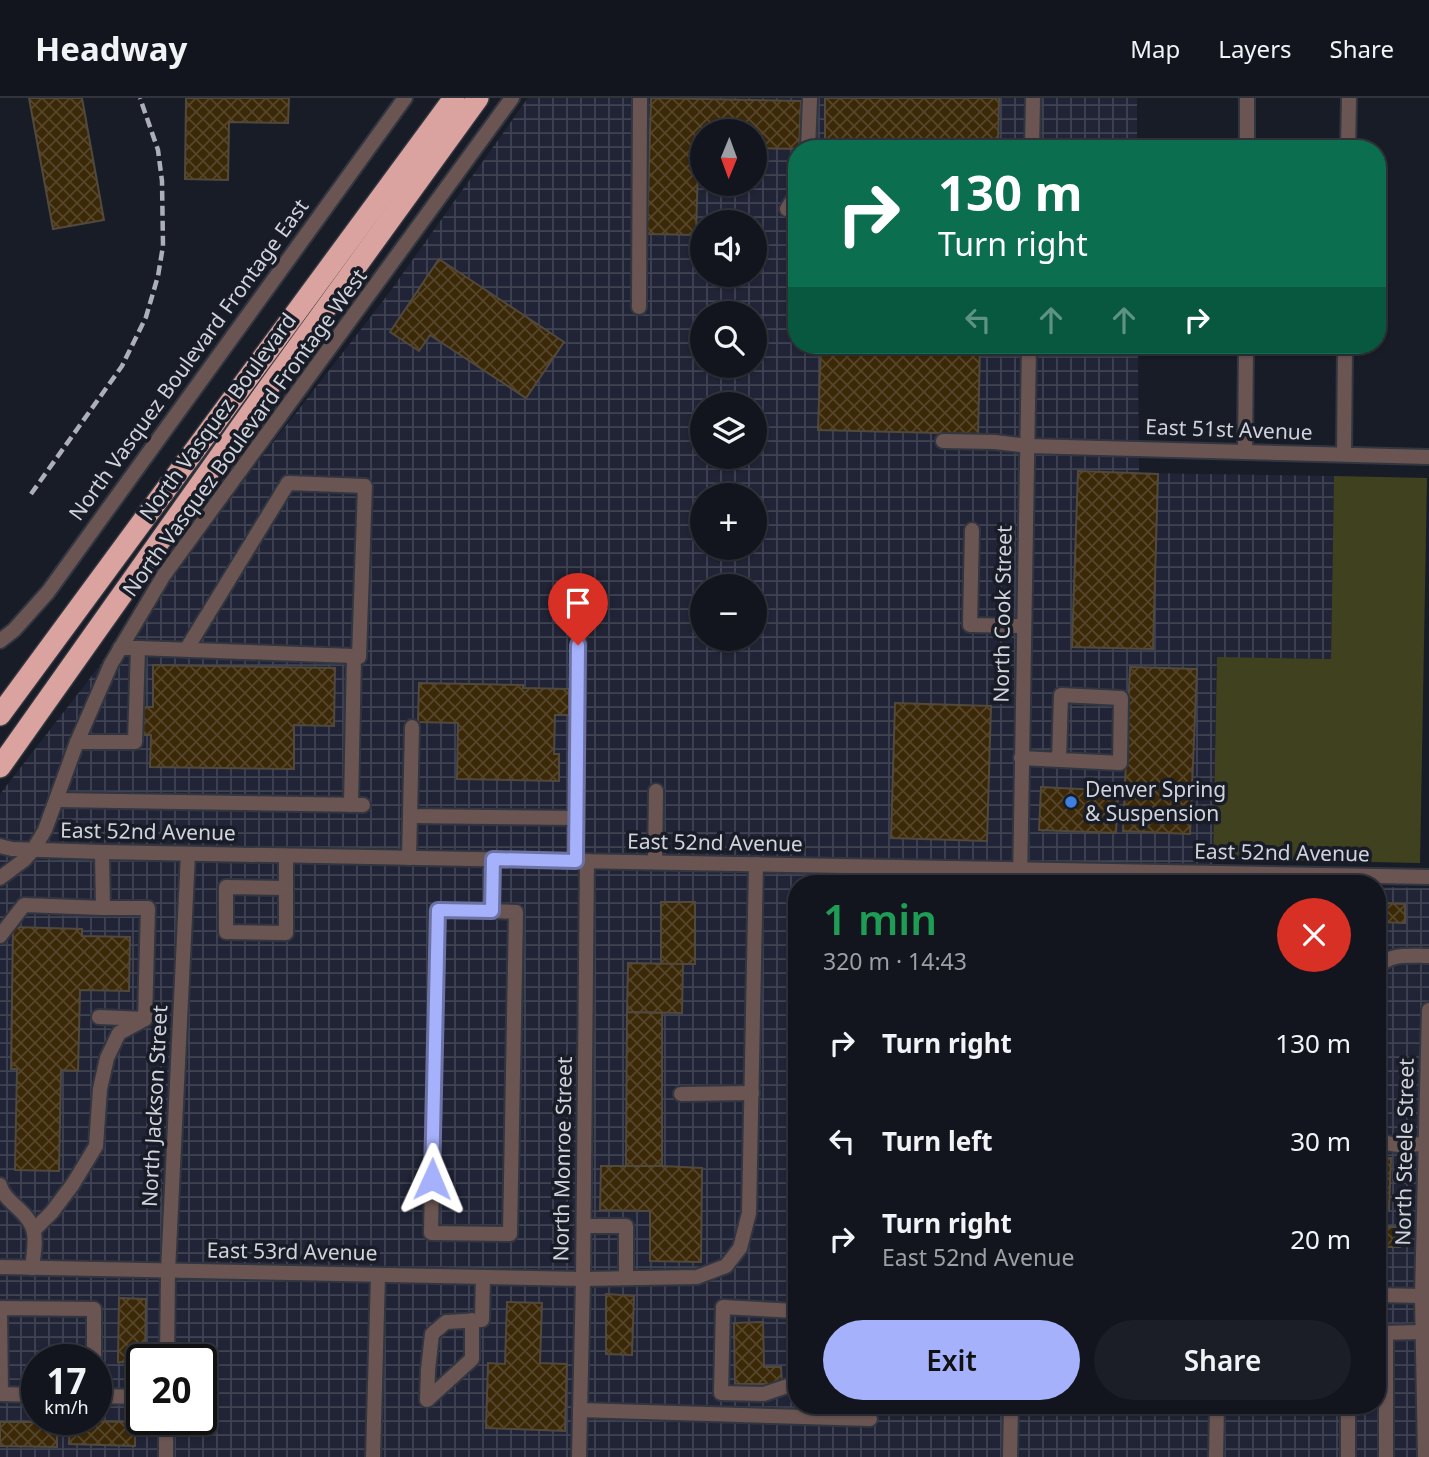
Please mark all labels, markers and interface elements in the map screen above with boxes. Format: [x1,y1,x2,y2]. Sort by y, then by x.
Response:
text: Headway [35,26,187,71]
text: Map [1130,32,1180,65]
text: Layers [1218,32,1292,65]
text: Share [1330,32,1394,65]
north arrow [690,119,766,196]
map controls [690,119,767,651]
text: 130 m [938,159,1083,225]
icon: right [823,168,914,259]
street label: North Vasquez Boulevard Frontage East [64,194,314,526]
button: sound [690,210,767,287]
text: Turn right [938,222,1088,265]
street label: North Vasquez Boulevard Frontage West [116,263,373,602]
button: search [690,301,767,378]
icon: left [959,301,997,339]
icon: ahead [1032,301,1070,339]
icon: ahead [1105,301,1143,339]
icon: right [1178,301,1216,339]
street label: North Vasquez Boulevard [134,308,302,526]
button: layers [690,392,767,469]
street label: East 51st Avenue [1145,412,1313,446]
button: + [690,483,767,560]
street label: North Cook Street [986,525,1018,703]
pin [548,573,608,645]
button: − [690,574,767,651]
icon: arrive [559,584,597,622]
place label: Denver Spring & Suspension [1085,775,1226,827]
marker: Denver Spring & Suspension [1063,794,1079,810]
street label: East 52nd Avenue [60,815,236,847]
street label: East 52nd Avenue [627,826,803,858]
street label: East 52nd Avenue [1194,836,1370,868]
text: 1 min [823,890,937,947]
button: close [1277,898,1351,972]
text: 320 m · 14:43 [823,945,967,977]
street label: North Jackson Street [135,1004,173,1208]
icon: right [823,1024,861,1062]
text: Turn right [882,1025,1012,1061]
text: 130 m [1275,1025,1351,1061]
street label: North Monroe Street [546,1056,578,1262]
street label: North Steele Street [1388,1058,1420,1246]
icon: left [823,1122,861,1160]
text: Turn left [882,1123,993,1159]
text: 30 m [1290,1123,1351,1159]
position arrow [395,1142,469,1216]
text: Turn right [882,1205,1012,1241]
icon: right [823,1220,861,1258]
text: 20 m [1290,1221,1351,1257]
street label: East 53rd Avenue [206,1236,378,1266]
text: East 52nd Avenue [882,1241,1074,1273]
button: Exit [823,1320,1080,1400]
button: Share [1094,1320,1351,1400]
speed limit sign: 20 [126,1344,217,1435]
text: 17 [46,1357,87,1404]
text: km/h [44,1395,89,1419]

